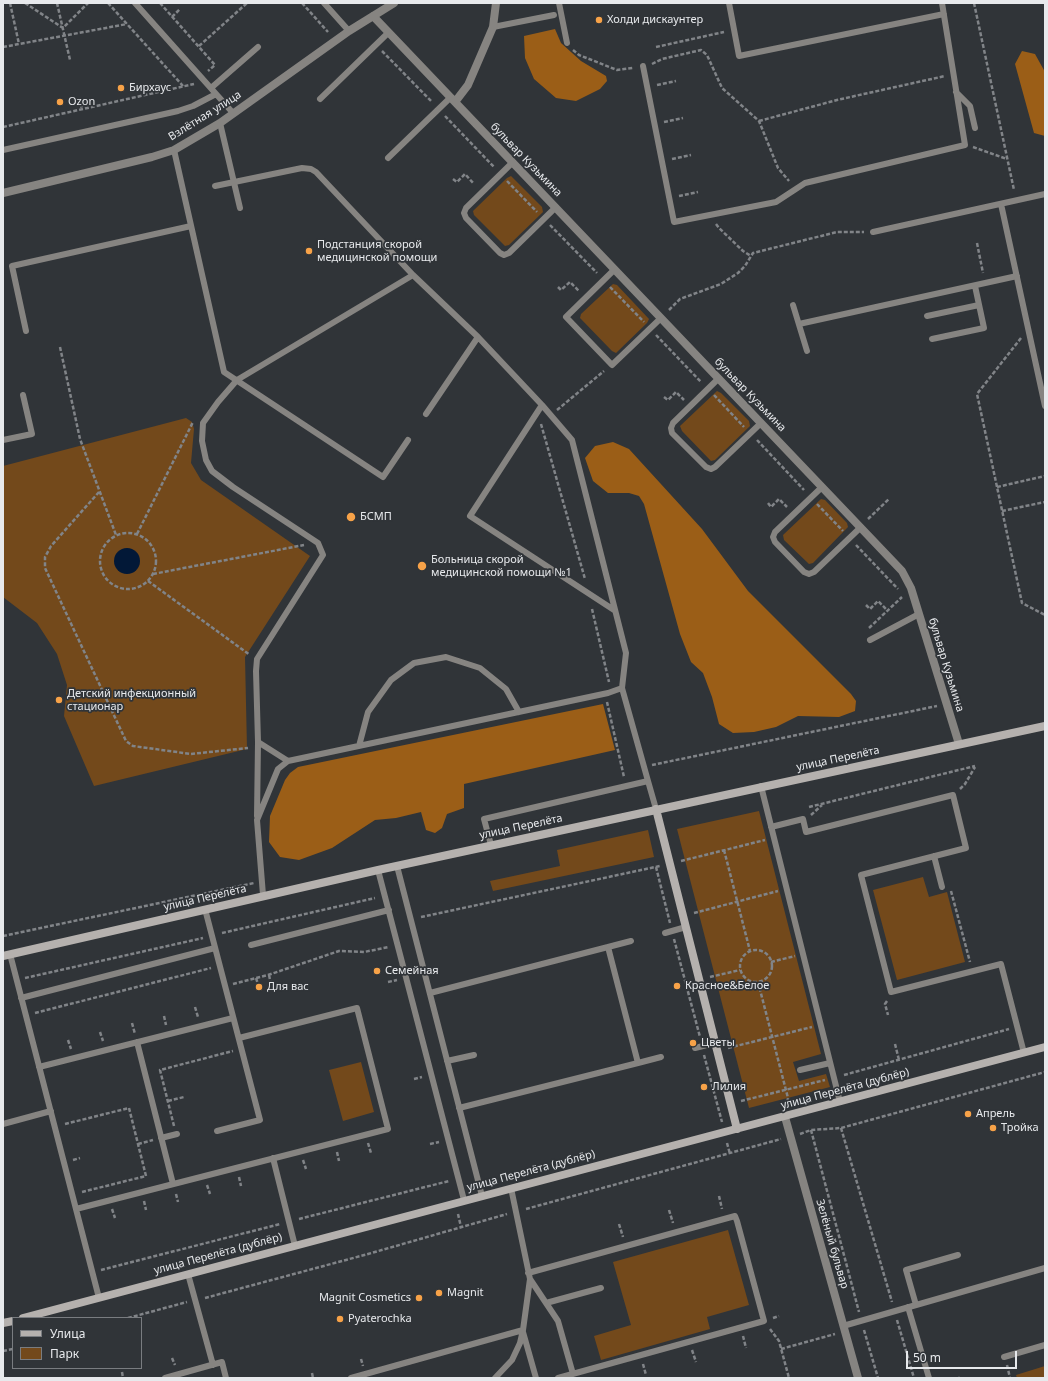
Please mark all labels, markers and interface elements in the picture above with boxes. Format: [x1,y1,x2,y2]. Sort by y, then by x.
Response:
place label: Холди дискаунтер [607,13,703,27]
marker: Холди дискаунтер [594,15,604,25]
place label: Бирхаус [129,81,171,95]
marker: Бирхаус [116,83,126,93]
street label: Взлётная улица [166,88,244,144]
place label: Ozon [68,95,95,109]
marker: Ozon [55,97,65,107]
street label: бульвар Кузьмина [487,120,565,200]
place label: Подстанция скорой медицинской помощи [317,238,437,264]
marker: Подстанция скорой медицинской помощи [304,246,314,256]
street label: бульвар Кузьмина [711,355,789,435]
place label: БСМП [360,510,392,524]
marker: БСМП [345,511,357,523]
place label: Больница скорой медицинской помощи №1 [431,553,572,579]
marker: Больница скорой медицинской помощи №1 [416,560,428,572]
street label: бульвар Кузьмина [925,616,967,714]
place label: Детский инфекционный стационар [67,687,196,713]
marker: Детский инфекционный стационар [54,695,64,705]
street label: улица Перелёта [795,744,881,774]
street label: улица Перелёта [478,812,564,842]
street label: улица Перелёта [162,882,248,914]
place label: Семейная [385,964,439,978]
marker: Семейная [372,966,382,976]
place label: Красное&Белое [685,979,769,993]
place label: Для вас [267,980,309,994]
marker: Красное&Белое [672,981,682,991]
marker: Для вас [254,982,264,992]
place label: Цветы [701,1036,735,1050]
marker: Цветы [688,1038,698,1048]
street label: улица Перелёта (дублёр) [780,1066,910,1112]
place label: Лилия [712,1080,746,1094]
marker: Лилия [699,1082,709,1092]
place label: Апрель [976,1107,1015,1121]
marker: Апрель [963,1109,973,1119]
place label: Тройка [1001,1121,1039,1135]
marker: Тройка [988,1123,998,1133]
street label: улица Перелёта (дублёр) [466,1148,596,1194]
street label: Зелёный бульвар [813,1198,851,1290]
street label: улица Перелёта (дублёр) [153,1231,283,1277]
place label: Magnit [447,1286,484,1300]
marker: Magnit [434,1288,444,1298]
place label: Magnit Cosmetics [319,1291,411,1305]
marker: Magnit Cosmetics [414,1293,424,1303]
place label: Pyaterochka [348,1312,412,1326]
marker: Pyaterochka [335,1314,345,1324]
legend [12,1317,142,1369]
text: Улица [50,1325,85,1342]
scale bar [908,1343,1019,1369]
text: Парк [50,1345,79,1362]
text: 50 m [913,1349,941,1366]

